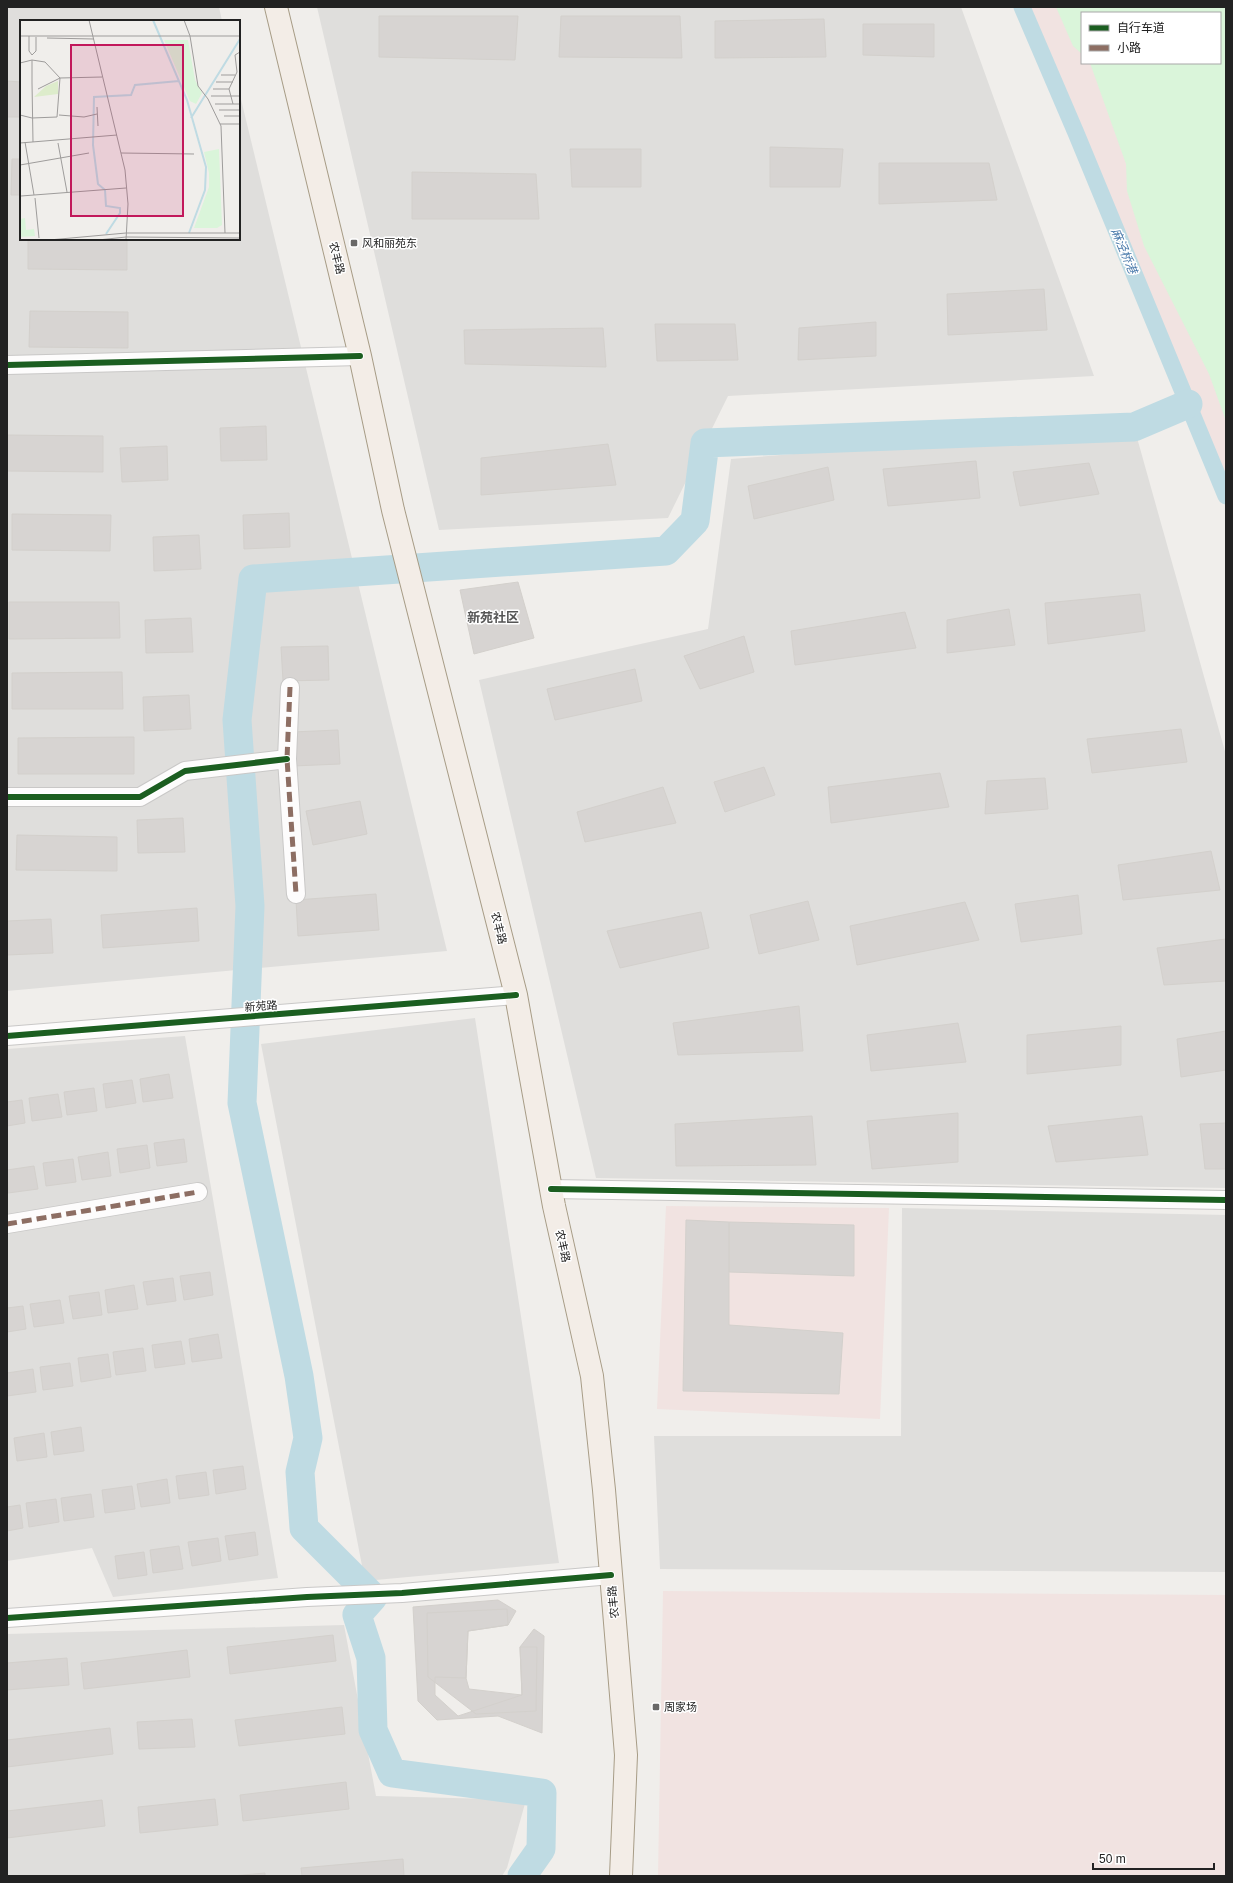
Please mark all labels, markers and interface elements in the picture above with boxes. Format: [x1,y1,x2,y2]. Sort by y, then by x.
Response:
legend [1081,12,1221,64]
inset map [20,20,240,240]
text: 自行车道 [1117,21,1165,35]
text: 小路 [1117,41,1141,55]
water label: 麻泾桥港 [1108,226,1141,278]
place label: 风和丽苑东 [362,237,417,249]
marker: 风和丽苑东 [349,238,359,248]
street label: 农丰路 [327,241,347,275]
district label: 新苑社区 [467,610,519,625]
street label: 农丰路 [489,911,509,945]
street label: 新苑路 [244,999,278,1013]
street label: 农丰路 [553,1229,573,1263]
street label: 农丰路 [606,1585,620,1619]
place label: 周家场 [664,1701,697,1713]
marker: 周家场 [651,1702,661,1712]
scale bar [1093,1845,1214,1871]
text: 50 m [1099,1852,1126,1866]

